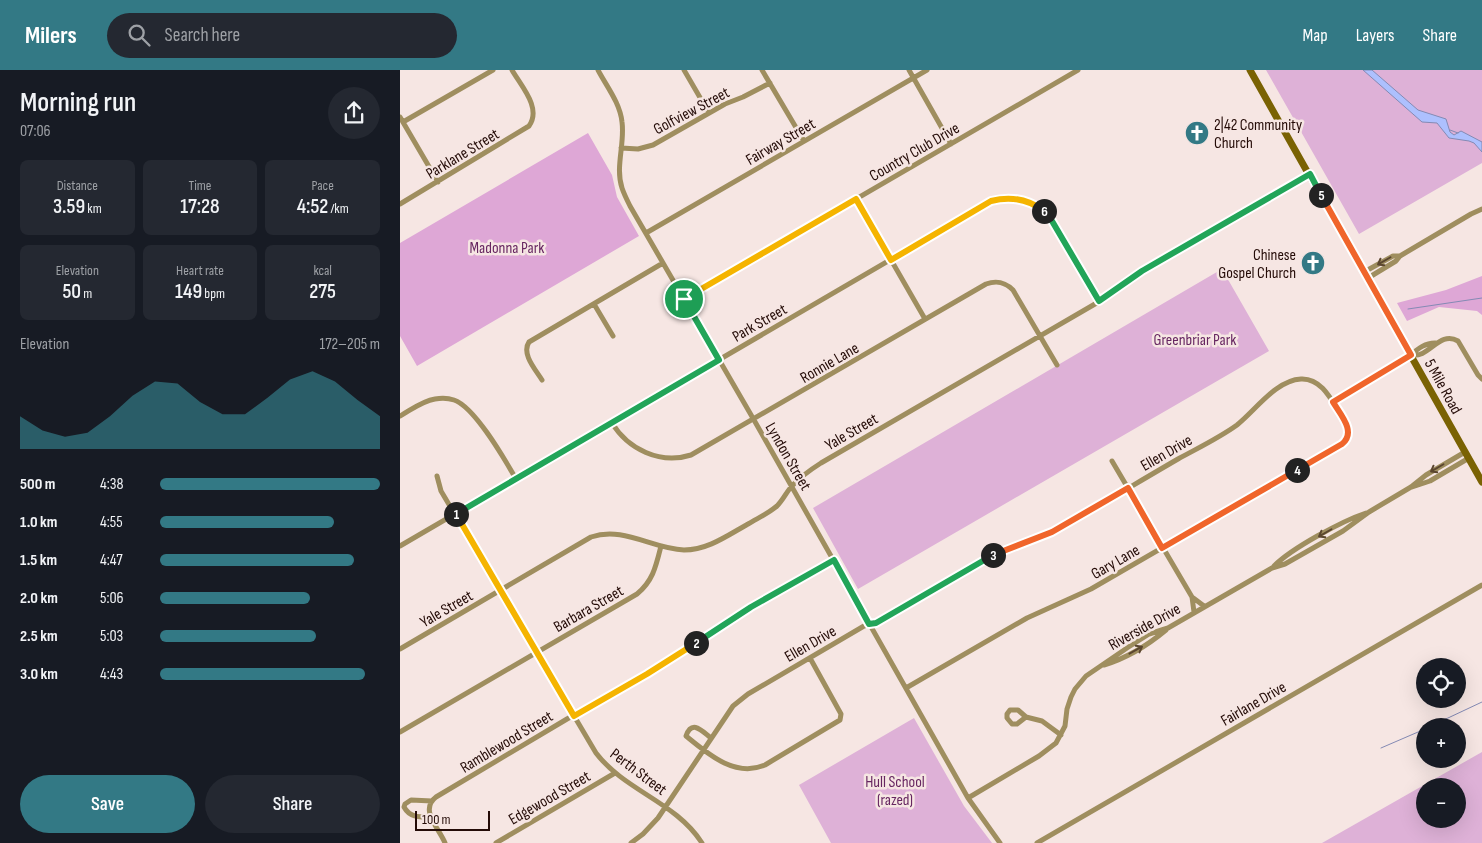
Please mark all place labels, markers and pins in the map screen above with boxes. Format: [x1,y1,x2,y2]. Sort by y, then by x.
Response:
place label: 2|42 Community Church [1214,116,1302,153]
church icon: 2|42 Community Church [1184,120,1210,146]
pin: 5 [1308,182,1334,208]
pin: 6 [1032,198,1056,224]
place label: Chinese Gospel Church [1218,246,1296,283]
church icon: Chinese Gospel Church [1300,250,1326,276]
pin [663,278,705,320]
pin: 4 [1284,458,1310,482]
pin: 1 [444,502,468,526]
pin: 3 [980,542,1006,568]
pin: 2 [684,630,708,656]

